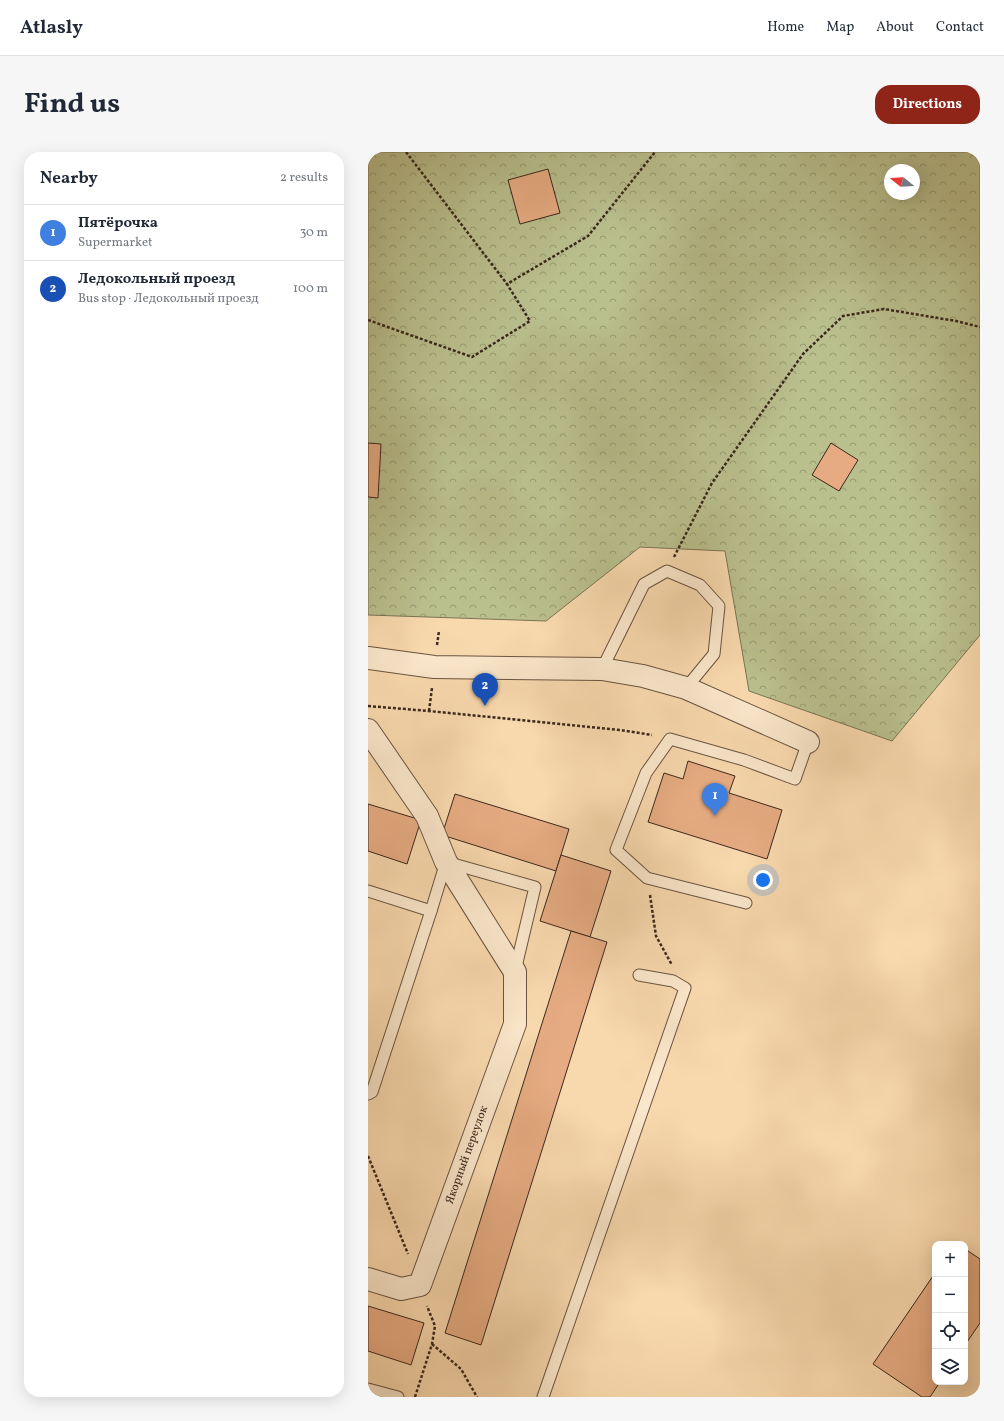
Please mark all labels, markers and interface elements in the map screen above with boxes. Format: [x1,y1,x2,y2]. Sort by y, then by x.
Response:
text: Atlasly [20,15,83,41]
text: Home [767,18,804,37]
text: Map [826,18,854,37]
text: About [876,18,914,37]
text: Contact [936,18,984,37]
text: Find us [24,85,120,124]
button: Directions [875,85,980,124]
north arrow [884,164,920,200]
text: Nearby [40,167,98,190]
text: 2 results [280,169,328,187]
text: Пятёрочка [78,213,158,234]
text: 1 [50,224,56,242]
text: 30 m [300,224,328,242]
text: Supermarket [78,234,153,252]
text: Ледокольный проезд [78,269,235,290]
text: 2 [50,280,56,298]
text: 100 m [293,280,328,298]
text: Bus stop · Ледокольный проезд [78,290,259,308]
pin: 2 [472,673,498,706]
pin: 1 [702,783,728,816]
your location [753,870,773,890]
street label: Якорный переулок [442,1103,492,1206]
map controls [932,1241,968,1385]
button: + [932,1241,968,1277]
button: − [932,1277,968,1313]
button: locate [932,1313,968,1349]
button: layers [932,1349,968,1385]

